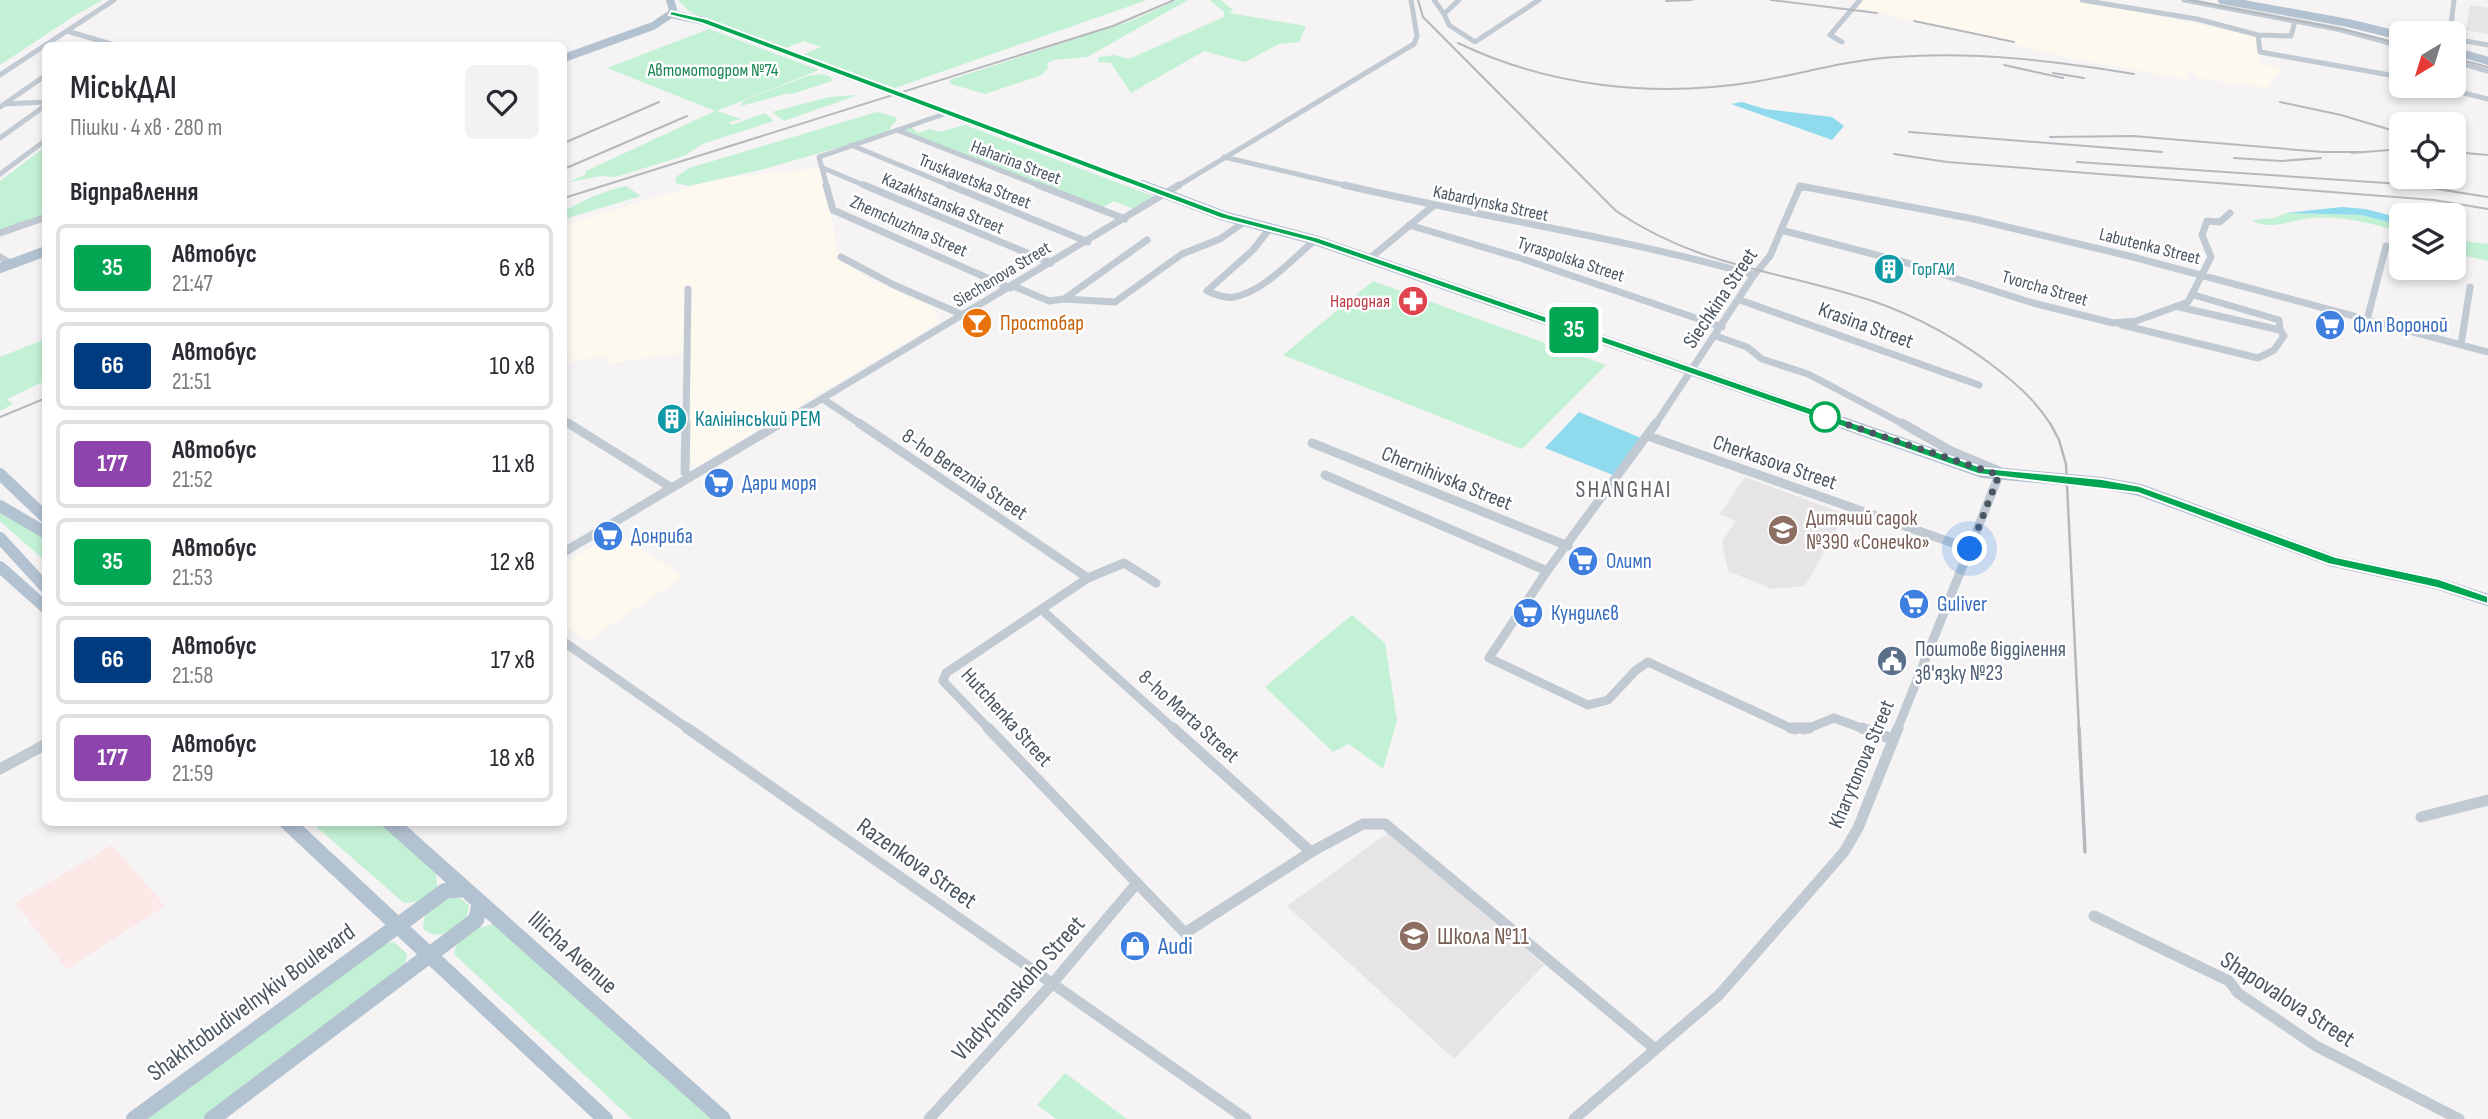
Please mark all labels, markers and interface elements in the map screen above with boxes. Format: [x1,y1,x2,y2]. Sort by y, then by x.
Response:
north arrow [2389,21,2466,98]
map controls [2389,21,2466,280]
park label: Автомотодром №74 [647,60,779,81]
button: heart [465,65,539,139]
text: МіськДАІ [70,68,177,108]
button: locate [2389,112,2466,189]
text: Пішки · 4 хв · 280 m [70,114,222,142]
street label: Haharina Street [968,136,1064,189]
street label: Truskavetska Street [916,149,1035,214]
street label: Kazakhstanska Street [879,168,1007,239]
text: Відправлення [70,177,198,208]
street label: Kabardynska Street [1431,181,1551,226]
street label: Zhemchuzhna Street [847,191,971,262]
button: layers [2389,203,2466,280]
street label: Labutenka Street [2097,224,2203,269]
street label: Tyraspolska Street [1515,232,1627,287]
street label: Siechenova Street [950,237,1055,312]
text: Автобус [172,239,257,270]
street label: Siechkina Street [1678,243,1763,353]
building icon: ГорГАИ [1872,252,1906,286]
text: 35 [102,253,123,282]
text: 6 хв [499,253,535,284]
place label: ГорГАИ [1912,259,1955,280]
street label: Tvorcha Street [1999,266,2091,311]
text: 21:47 [172,270,213,298]
pharmacy icon: Народная [1396,284,1430,318]
place label: Народная [1330,291,1390,312]
street label: Krasina Street [1815,297,1917,354]
bar icon: Простобар [960,306,994,340]
line badge: 35 [1542,307,1606,353]
supermarket icon: Флп Вороной [2313,308,2347,342]
place label: Простобар [1000,311,1084,336]
place label: Флп Вороной [2353,313,2448,338]
text: 35 [1563,315,1585,344]
text: Автобус [172,337,257,368]
text: 66 [101,351,124,380]
text: 10 хв [490,351,535,382]
text: 21:51 [172,368,211,396]
building icon: Калінінський РЕМ [655,402,689,436]
unlabelled marker [1810,402,1840,432]
place label: Калінінський РЕМ [695,407,821,432]
street label: 8-ho Bereznia Street [897,423,1032,526]
street label: Cherkasova Street [1710,430,1840,495]
text: Автобус [172,435,257,466]
street label: Chernihivska Street [1378,441,1516,516]
text: 177 [97,449,128,478]
text: 11 хв [492,449,535,480]
text: 21:52 [172,466,213,494]
supermarket icon: Дари моря [702,466,736,500]
place label: Дари моря [742,471,817,496]
district label: SHANGHAI [1576,476,1672,504]
place label: Дитячий садок №390 «Сонечко» [1806,506,1930,555]
school or university icon: Дитячий садок №390 «Сонечко» [1766,513,1800,547]
supermarket icon: Донриба [591,519,625,553]
place label: Донриба [631,524,693,549]
your location [1952,531,1987,566]
text: Автобус [172,533,257,564]
supermarket icon: Олимп [1566,544,1600,578]
text: 35 [102,547,123,576]
text: 12 хв [490,547,535,578]
place label: Олимп [1606,549,1652,574]
text: 21:53 [172,564,213,592]
supermarket icon: Guliver [1897,587,1931,621]
place label: Guliver [1937,592,1987,617]
supermarket icon: Кундилєв [1511,596,1545,630]
place label: Кундилєв [1551,601,1619,626]
text: Автобус [172,631,257,662]
place label: Поштове відділення зв'язку №23 [1915,637,2066,686]
public building icon: Поштове відділення зв'язку №23 [1875,644,1909,678]
text: 66 [101,645,124,674]
text: 17 хв [491,645,535,676]
text: 21:58 [172,662,213,690]
street label: Hutchenka Street [956,663,1057,772]
street label: 8-ho Marta Street [1133,665,1244,768]
street label: Kharytonova Street [1823,696,1900,832]
text: Автобус [172,729,257,760]
text: 177 [97,743,128,772]
text: 18 хв [490,743,535,774]
text: 21:59 [172,760,213,788]
street label: Razenkova Street [851,812,982,915]
street label: Illicha Avenue [522,905,623,1000]
street label: Vladychanskoho Street [946,910,1091,1067]
street label: Shakhtobudivelnykiv Boulevard [142,917,361,1088]
school or university icon: Школа №11 [1397,919,1431,953]
place label: Школа №11 [1437,922,1529,951]
shop icon: Audi [1118,929,1152,963]
place label: Audi [1157,932,1193,961]
street label: Shapovalova Street [2215,945,2360,1054]

